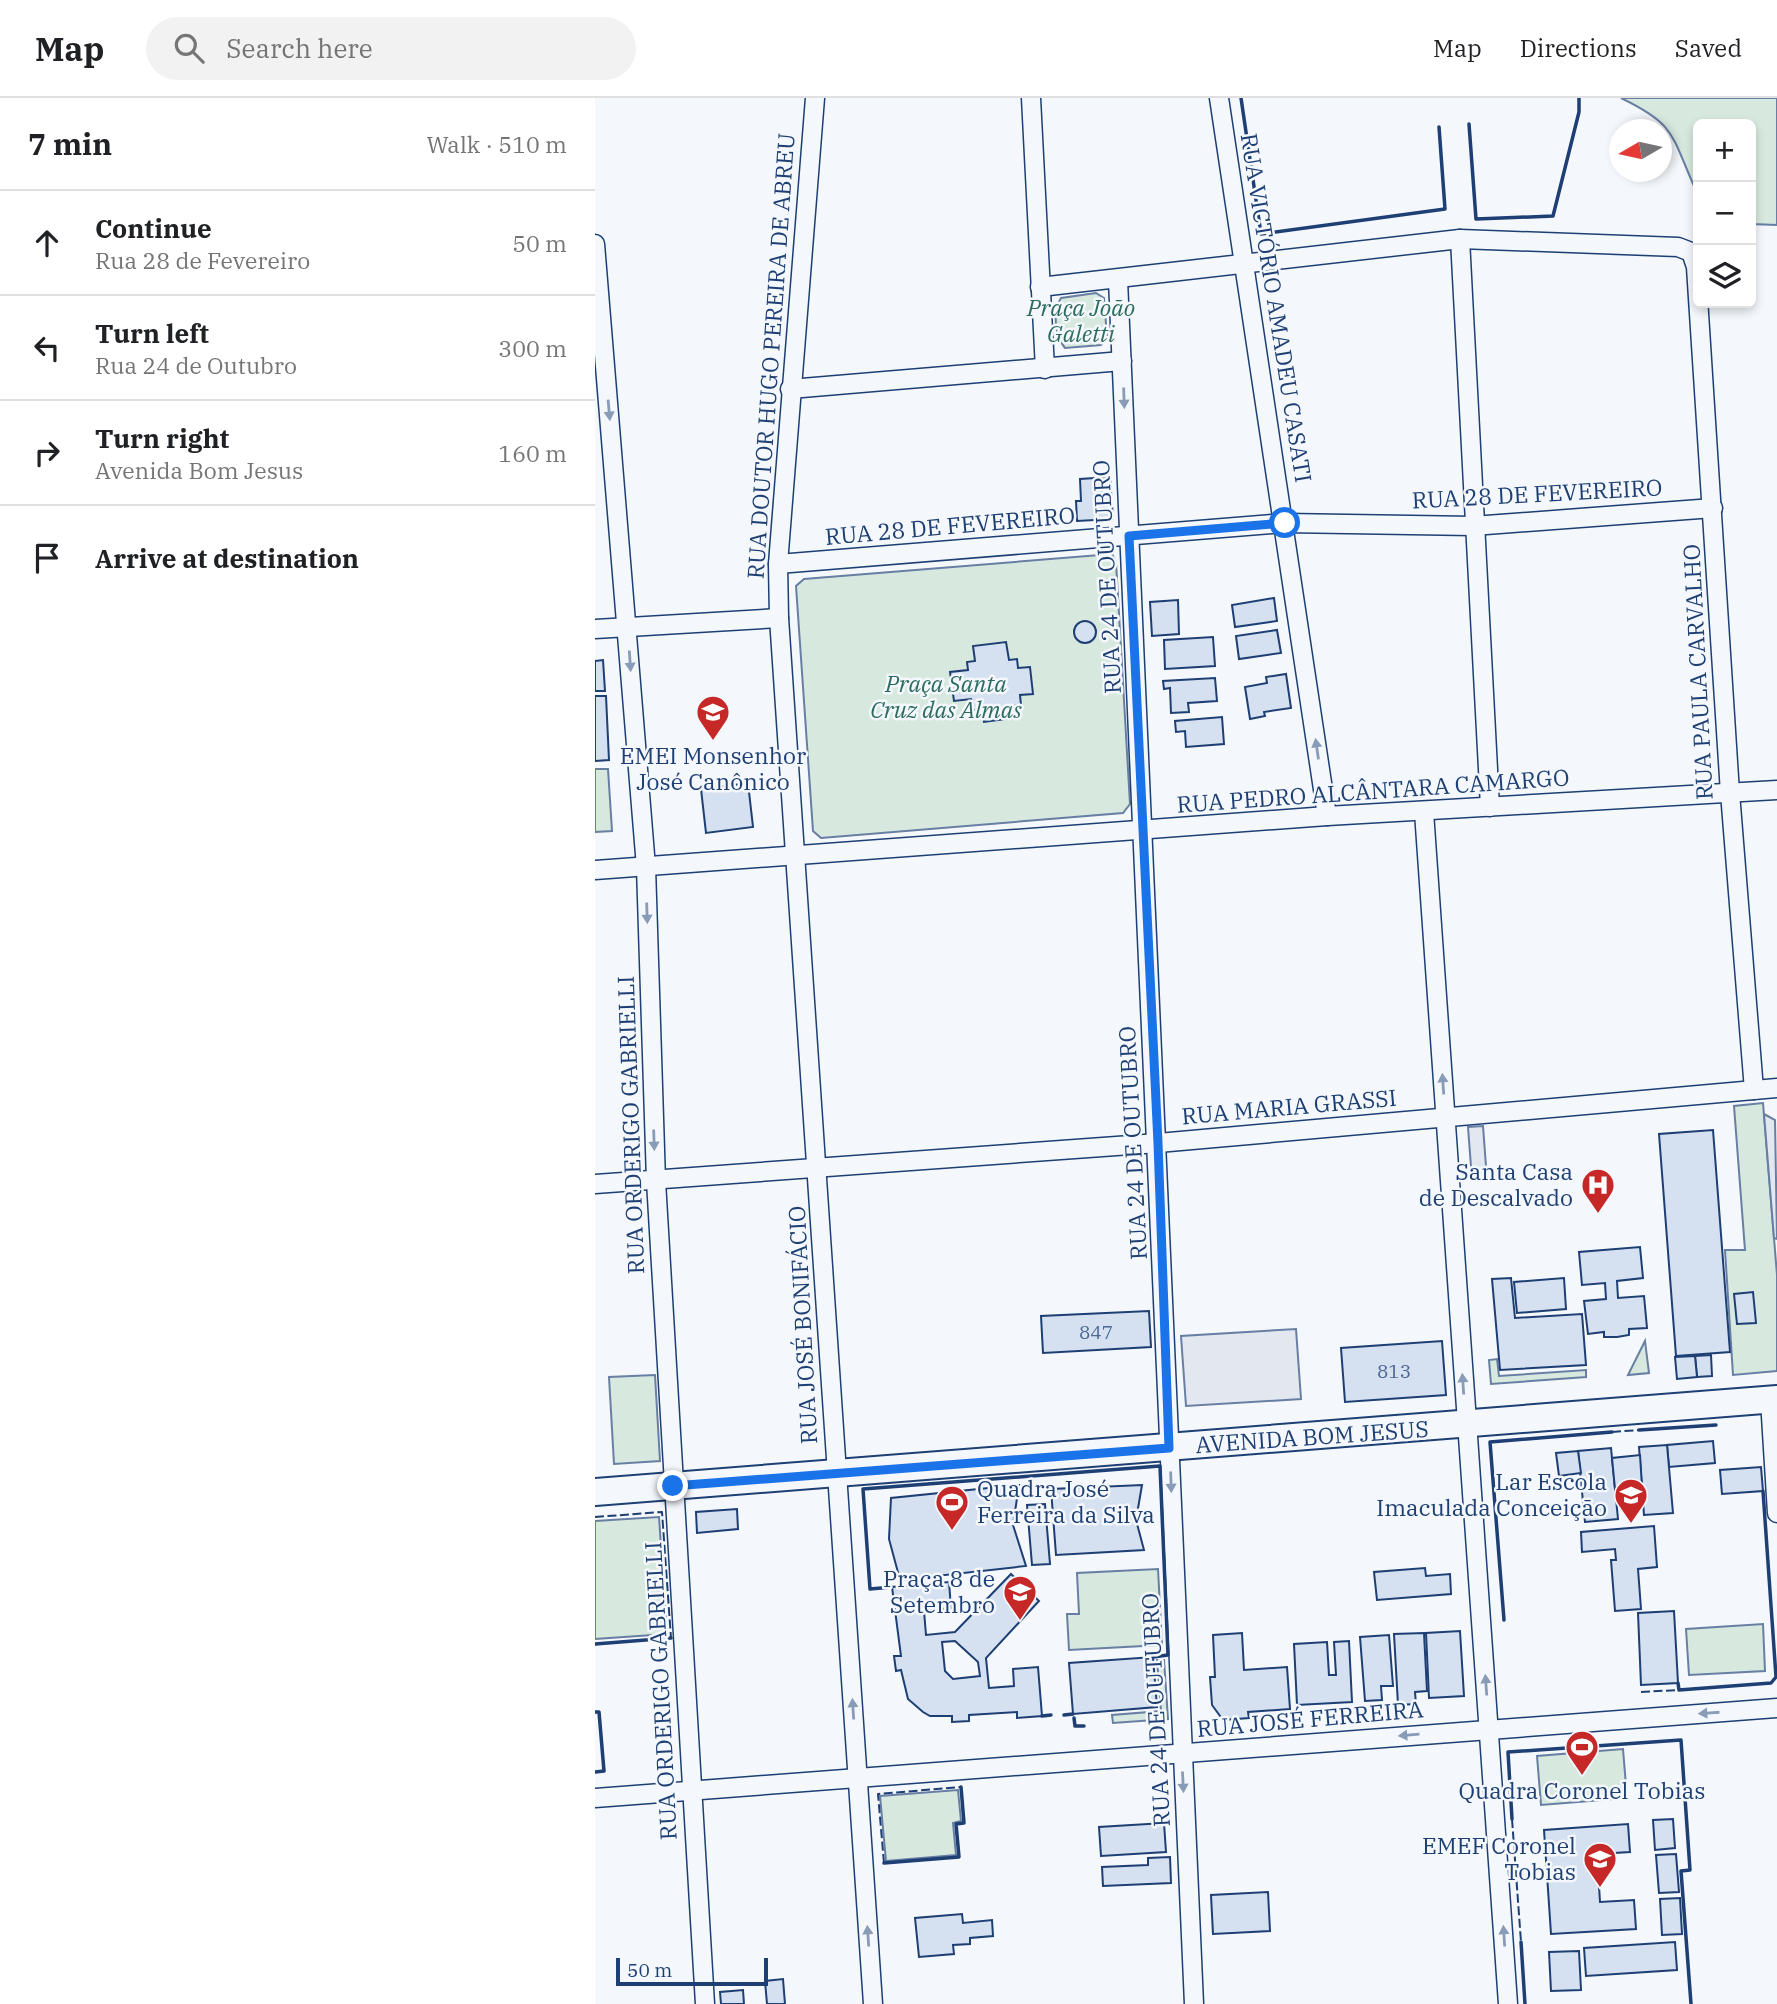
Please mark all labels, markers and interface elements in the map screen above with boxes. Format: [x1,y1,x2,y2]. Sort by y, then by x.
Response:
search box [146,17,636,80]
text: Map [35,27,104,70]
icon: search [170,29,208,67]
text: Search here [226,31,373,65]
text: Map [1433,32,1482,64]
text: Directions [1520,32,1637,64]
text: Saved [1675,32,1742,64]
north arrow [1609,119,1672,182]
map controls [1693,119,1756,308]
button: + [1693,119,1756,182]
text: 7 min [28,124,112,163]
text: Walk · 510 m [426,129,567,159]
street label: RUA VICTÓRIO AMADEU CASATI [1235,131,1319,485]
street label: RUA DOUTOR HUGO PEREIRA DE ABREU [739,132,801,580]
button: − [1693,182,1756,245]
text: Continue [95,211,212,245]
icon: ahead [28,224,66,262]
text: 50 m [512,228,567,258]
text: Rua 28 de Fevereiro [95,245,310,275]
button: layers [1693,245,1756,308]
park label: Praça João Galetti [1026,292,1135,348]
text: Turn left [95,316,209,350]
icon: left [28,329,66,367]
text: 300 m [498,333,567,363]
text: Rua 24 de Outubro [95,350,297,380]
one-way arrow [1118,387,1129,409]
one-way arrow [604,399,615,421]
text: Turn right [95,421,229,455]
icon: right [28,434,66,472]
text: 160 m [498,438,567,468]
text: Avenida Bom Jesus [95,455,303,485]
street label: RUA 24 DE OUTUBRO [1085,459,1127,695]
street label: RUA 28 DE FEVEREIRO [1411,471,1663,515]
street label: RUA 28 DE FEVEREIRO [824,499,1076,551]
route start [1269,507,1300,538]
icon: arrive [28,539,66,577]
text: Arrive at destination [95,541,359,575]
street label: RUA PAULA CARVALHO [1675,543,1719,801]
one-way arrow [625,650,636,672]
park label: Praça Santa Cruz das Almas [870,668,1022,724]
school or university icon: EMEI Monsenhor José Canônico [694,693,732,742]
one-way arrow [1312,738,1323,760]
place label: EMEI Monsenhor José Canônico [620,740,806,796]
street label: RUA PEDRO ALCÂNTARA CAMARGO [1176,761,1570,819]
one-way arrow [642,902,653,924]
street label: RUA ORDERIGO GABRIELLI [610,975,650,1275]
street label: RUA 24 DE OUTUBRO [1111,1025,1153,1261]
one-way arrow [1437,1073,1448,1095]
street label: RUA MARIA GRASSI [1180,1082,1398,1130]
one-way arrow [649,1129,660,1151]
place label: Santa Casa de Descalvado [1419,1156,1573,1212]
hospital icon: Santa Casa de Descalvado [1579,1166,1617,1215]
street label: RUA JOSÉ BONIFÁCIO [781,1205,823,1445]
house number: 847 [1079,1320,1113,1344]
house number: 813 [1377,1359,1411,1383]
one-way arrow [1457,1373,1468,1395]
street label: AVENIDA BOM JESUS [1194,1413,1430,1459]
place label: Lar Escola Imaculada Conceição [1376,1466,1607,1522]
route end [657,1470,688,1501]
one-way arrow [1165,1471,1176,1493]
place label: Quadra José Ferreira da Silva [977,1473,1155,1529]
school or university icon: Lar Escola Imaculada Conceição [1612,1476,1650,1525]
sports icon: Quadra José Ferreira da Silva [933,1483,971,1532]
street label: RUA ORDERIGO GABRIELLI [637,1541,683,1841]
place label: Praça 8 de Setembro [883,1563,995,1619]
school or university icon: Praça 8 de Setembro [1001,1573,1039,1622]
street label: RUA 24 DE OUTUBRO [1134,1592,1176,1828]
one-way arrow [1480,1673,1491,1695]
street label: RUA JOSÉ FERREIRA [1195,1693,1425,1743]
one-way arrow [847,1698,858,1720]
one-way arrow [1698,1708,1720,1719]
sports icon: Quadra Coronel Tobias [1563,1728,1601,1777]
one-way arrow [1398,1730,1420,1741]
one-way arrow [1178,1771,1189,1793]
place label: Quadra Coronel Tobias [1458,1775,1706,1805]
place label: EMEF Coronel Tobias [1422,1830,1576,1886]
school or university icon: EMEF Coronel Tobias [1581,1840,1619,1889]
one-way arrow [863,1925,874,1947]
one-way arrow [1498,1925,1509,1947]
scale bar [616,1955,768,1987]
text: 50 m [627,1958,672,1982]

